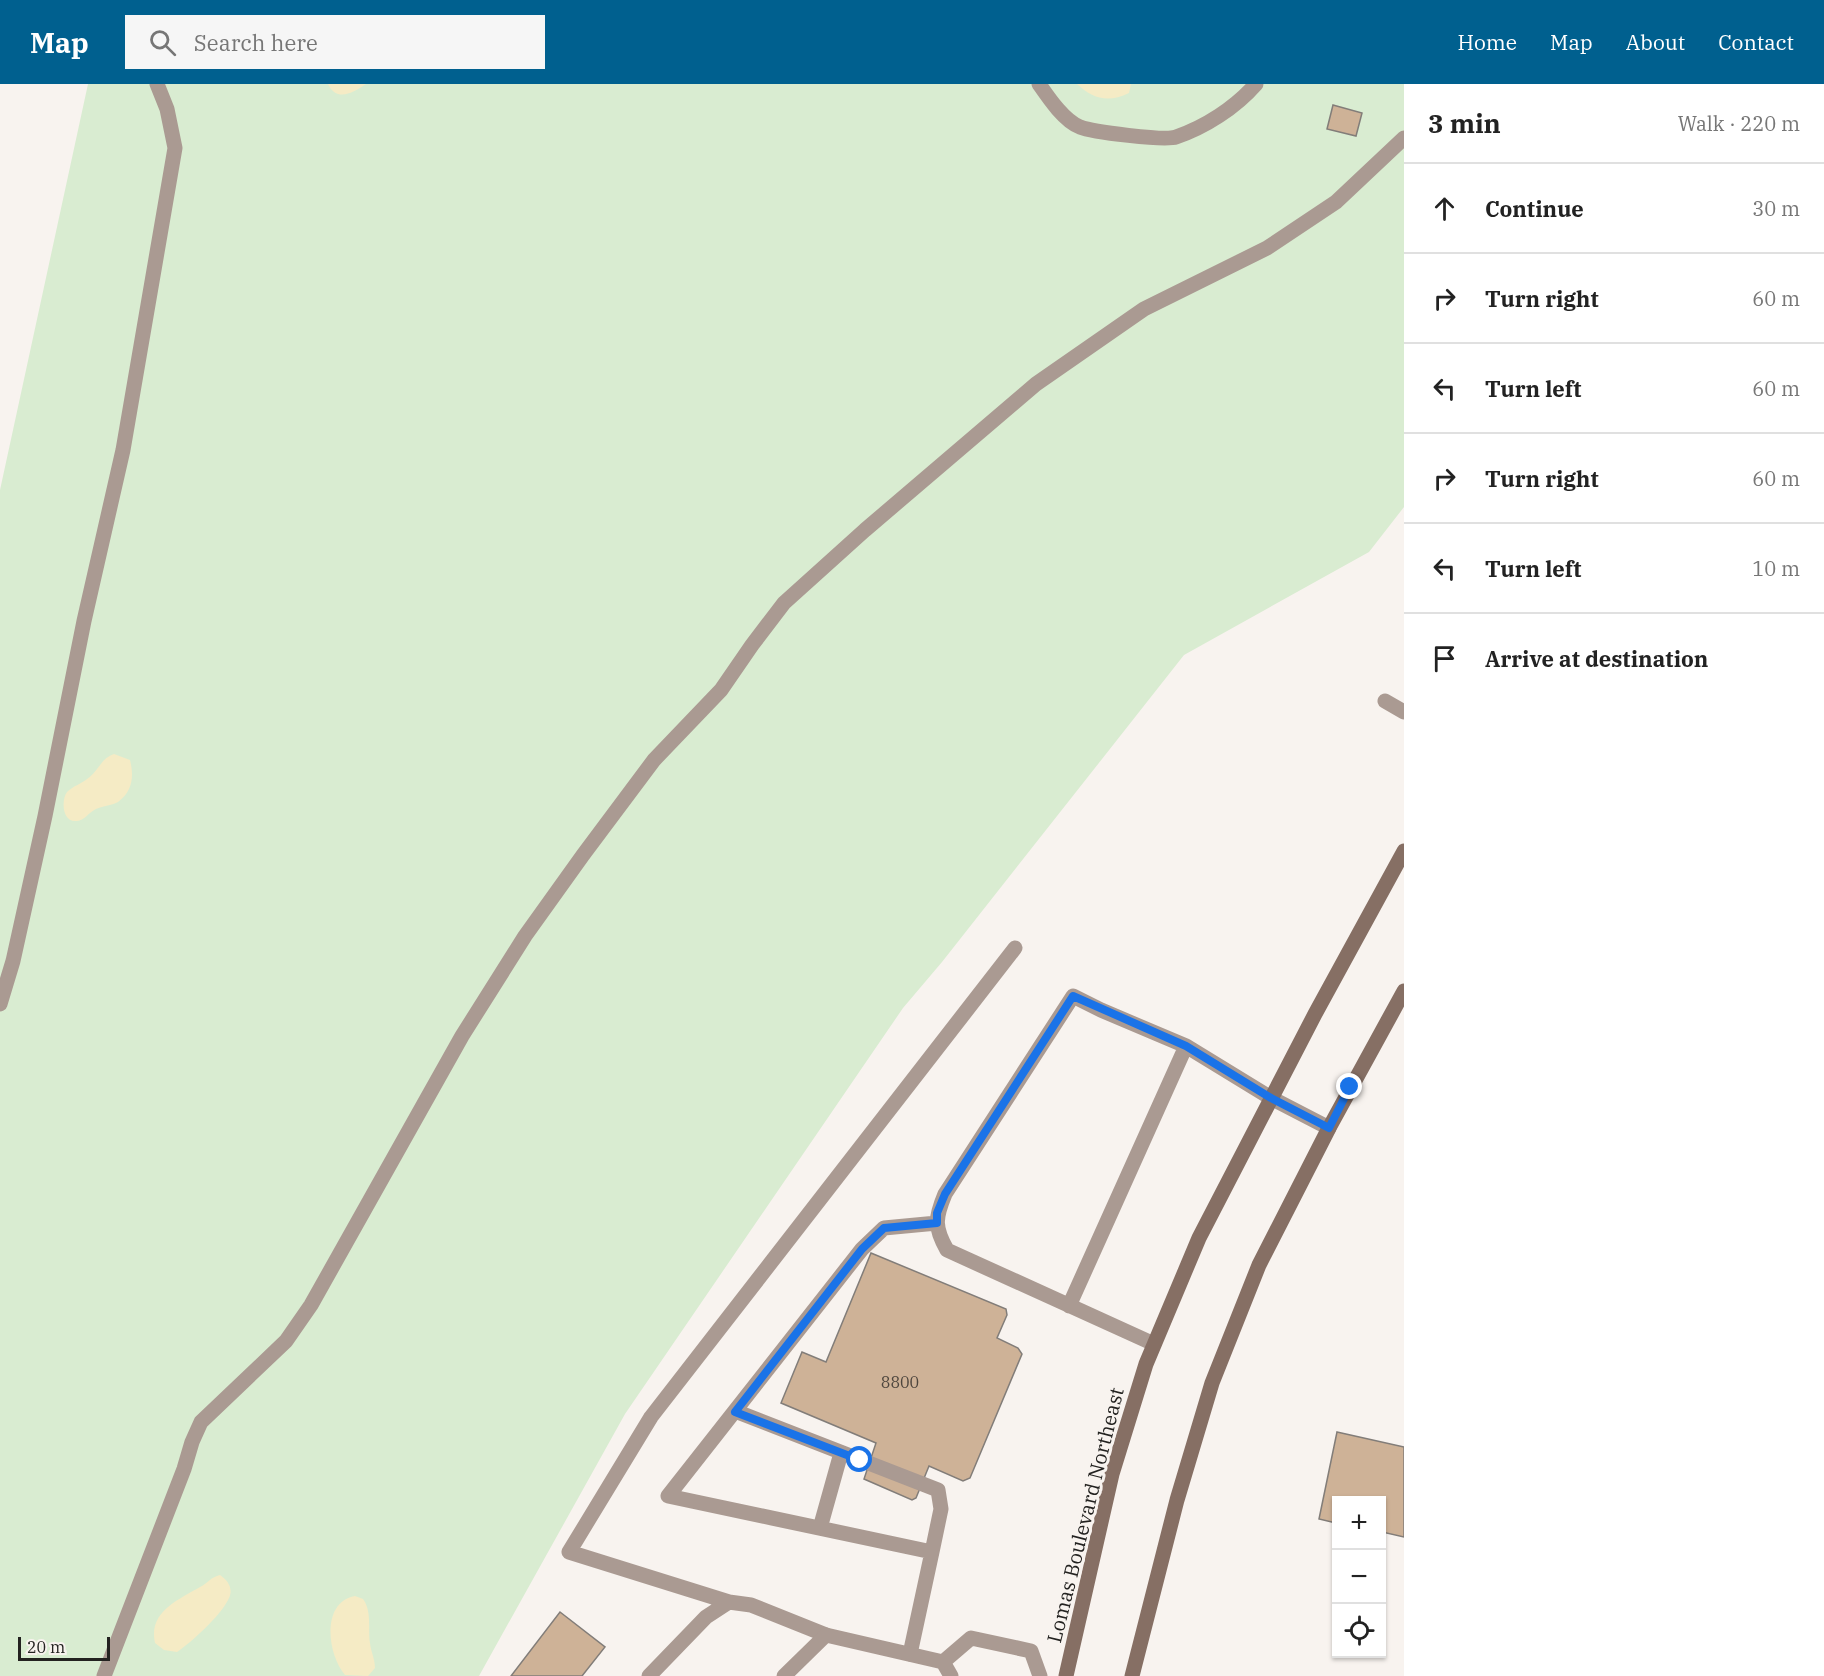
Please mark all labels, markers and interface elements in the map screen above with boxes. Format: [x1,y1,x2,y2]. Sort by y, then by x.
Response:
search box [125,15,545,69]
text: Map [30,24,89,61]
icon: search [146,26,179,59]
text: Search here [194,28,318,57]
text: Home [1457,28,1517,56]
text: Map [1550,28,1593,56]
text: About [1626,28,1685,56]
text: Contact [1718,28,1794,56]
text: 3 min [1428,106,1501,140]
text: Walk · 220 m [1678,110,1800,137]
icon: ahead [1428,192,1461,225]
text: Continue [1485,194,1584,223]
text: 30 m [1752,195,1800,222]
icon: right [1428,282,1461,315]
text: Turn right [1485,284,1599,313]
text: 60 m [1752,285,1800,312]
icon: left [1428,372,1461,405]
text: Turn left [1485,374,1581,403]
text: 60 m [1752,375,1800,402]
icon: right [1428,462,1461,495]
text: Turn right [1485,464,1599,493]
text: 60 m [1752,465,1800,492]
icon: left [1428,552,1461,585]
text: Turn left [1485,554,1581,583]
text: 10 m [1752,555,1800,582]
icon: arrive [1428,642,1461,675]
text: Arrive at destination [1485,644,1708,673]
route end [1336,1073,1362,1099]
house number: 8800 [881,1372,919,1392]
street label: Lomas Boulevard Northeast [1040,1385,1130,1645]
route start [846,1446,872,1472]
map controls [1332,1496,1386,1658]
button: + [1332,1496,1386,1550]
button: − [1332,1550,1386,1604]
button: locate [1332,1604,1386,1658]
scale bar [18,1634,110,1662]
text: 20 m [27,1637,65,1657]

